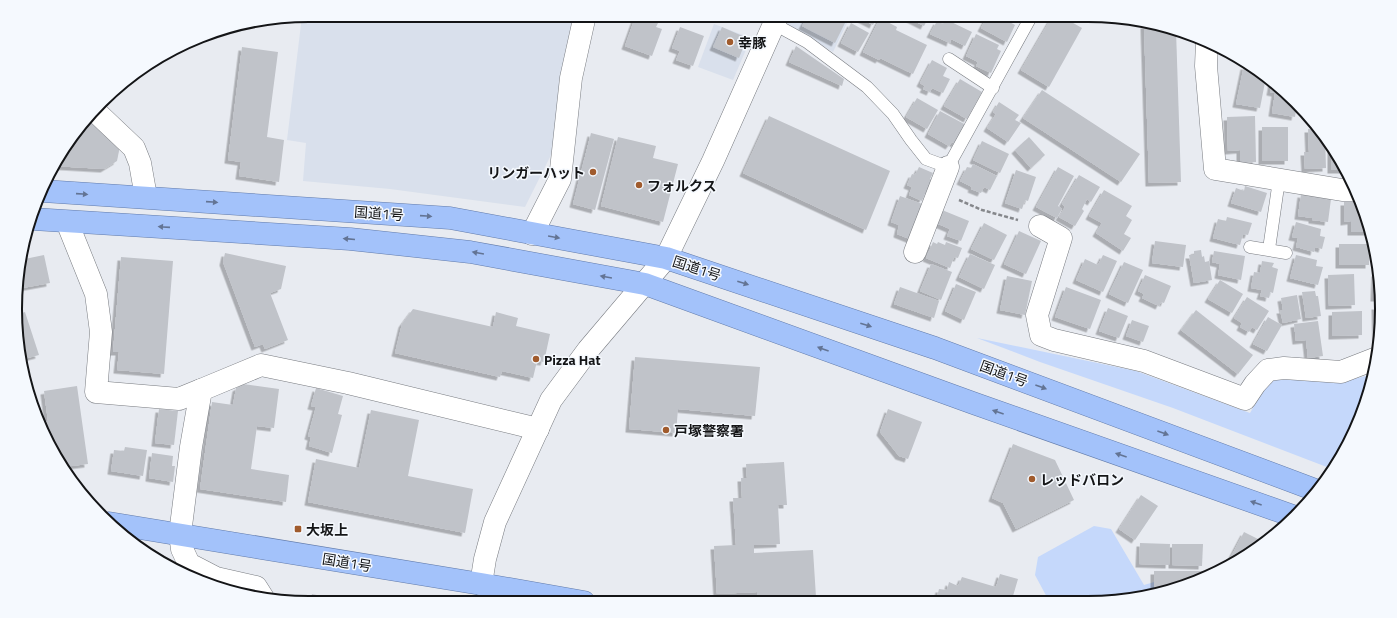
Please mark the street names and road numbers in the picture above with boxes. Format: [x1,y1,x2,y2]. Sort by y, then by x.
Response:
street label: 国道1号 [353,201,405,225]
street label: 国道1号 [670,250,724,286]
street label: 国道1号 [977,355,1031,391]
street label: 国道1号 [321,548,373,576]

